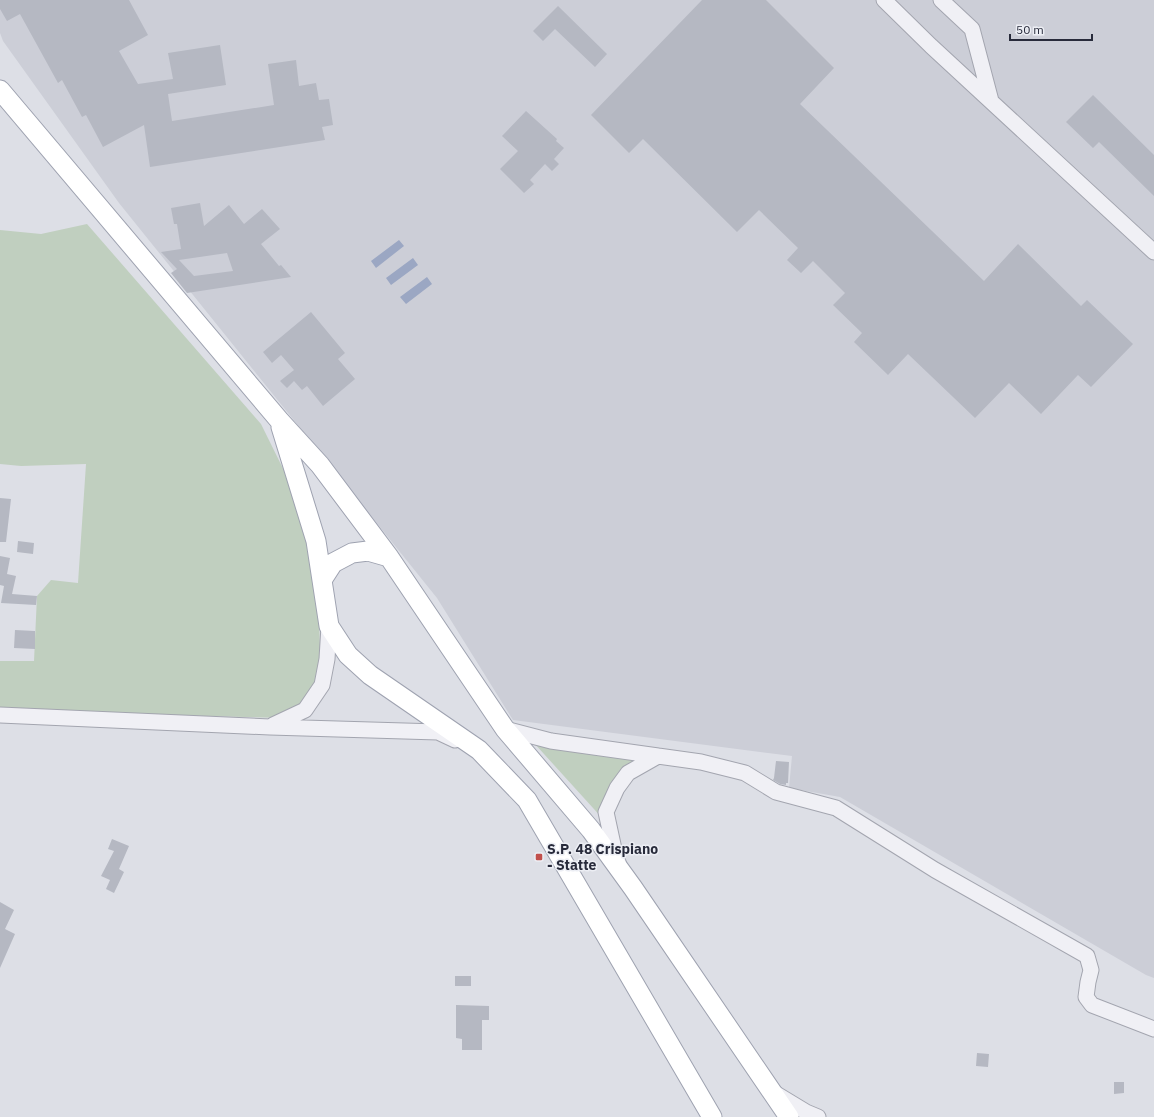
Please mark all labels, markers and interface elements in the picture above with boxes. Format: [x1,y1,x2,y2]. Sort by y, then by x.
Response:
scale bar [1010,16,1092,42]
text: 50 m [1016,22,1044,37]
place label: S.P. 48 Crispiano - Statte [547,840,658,874]
marker: S.P. 48 Crispiano - Statte [534,852,544,862]

